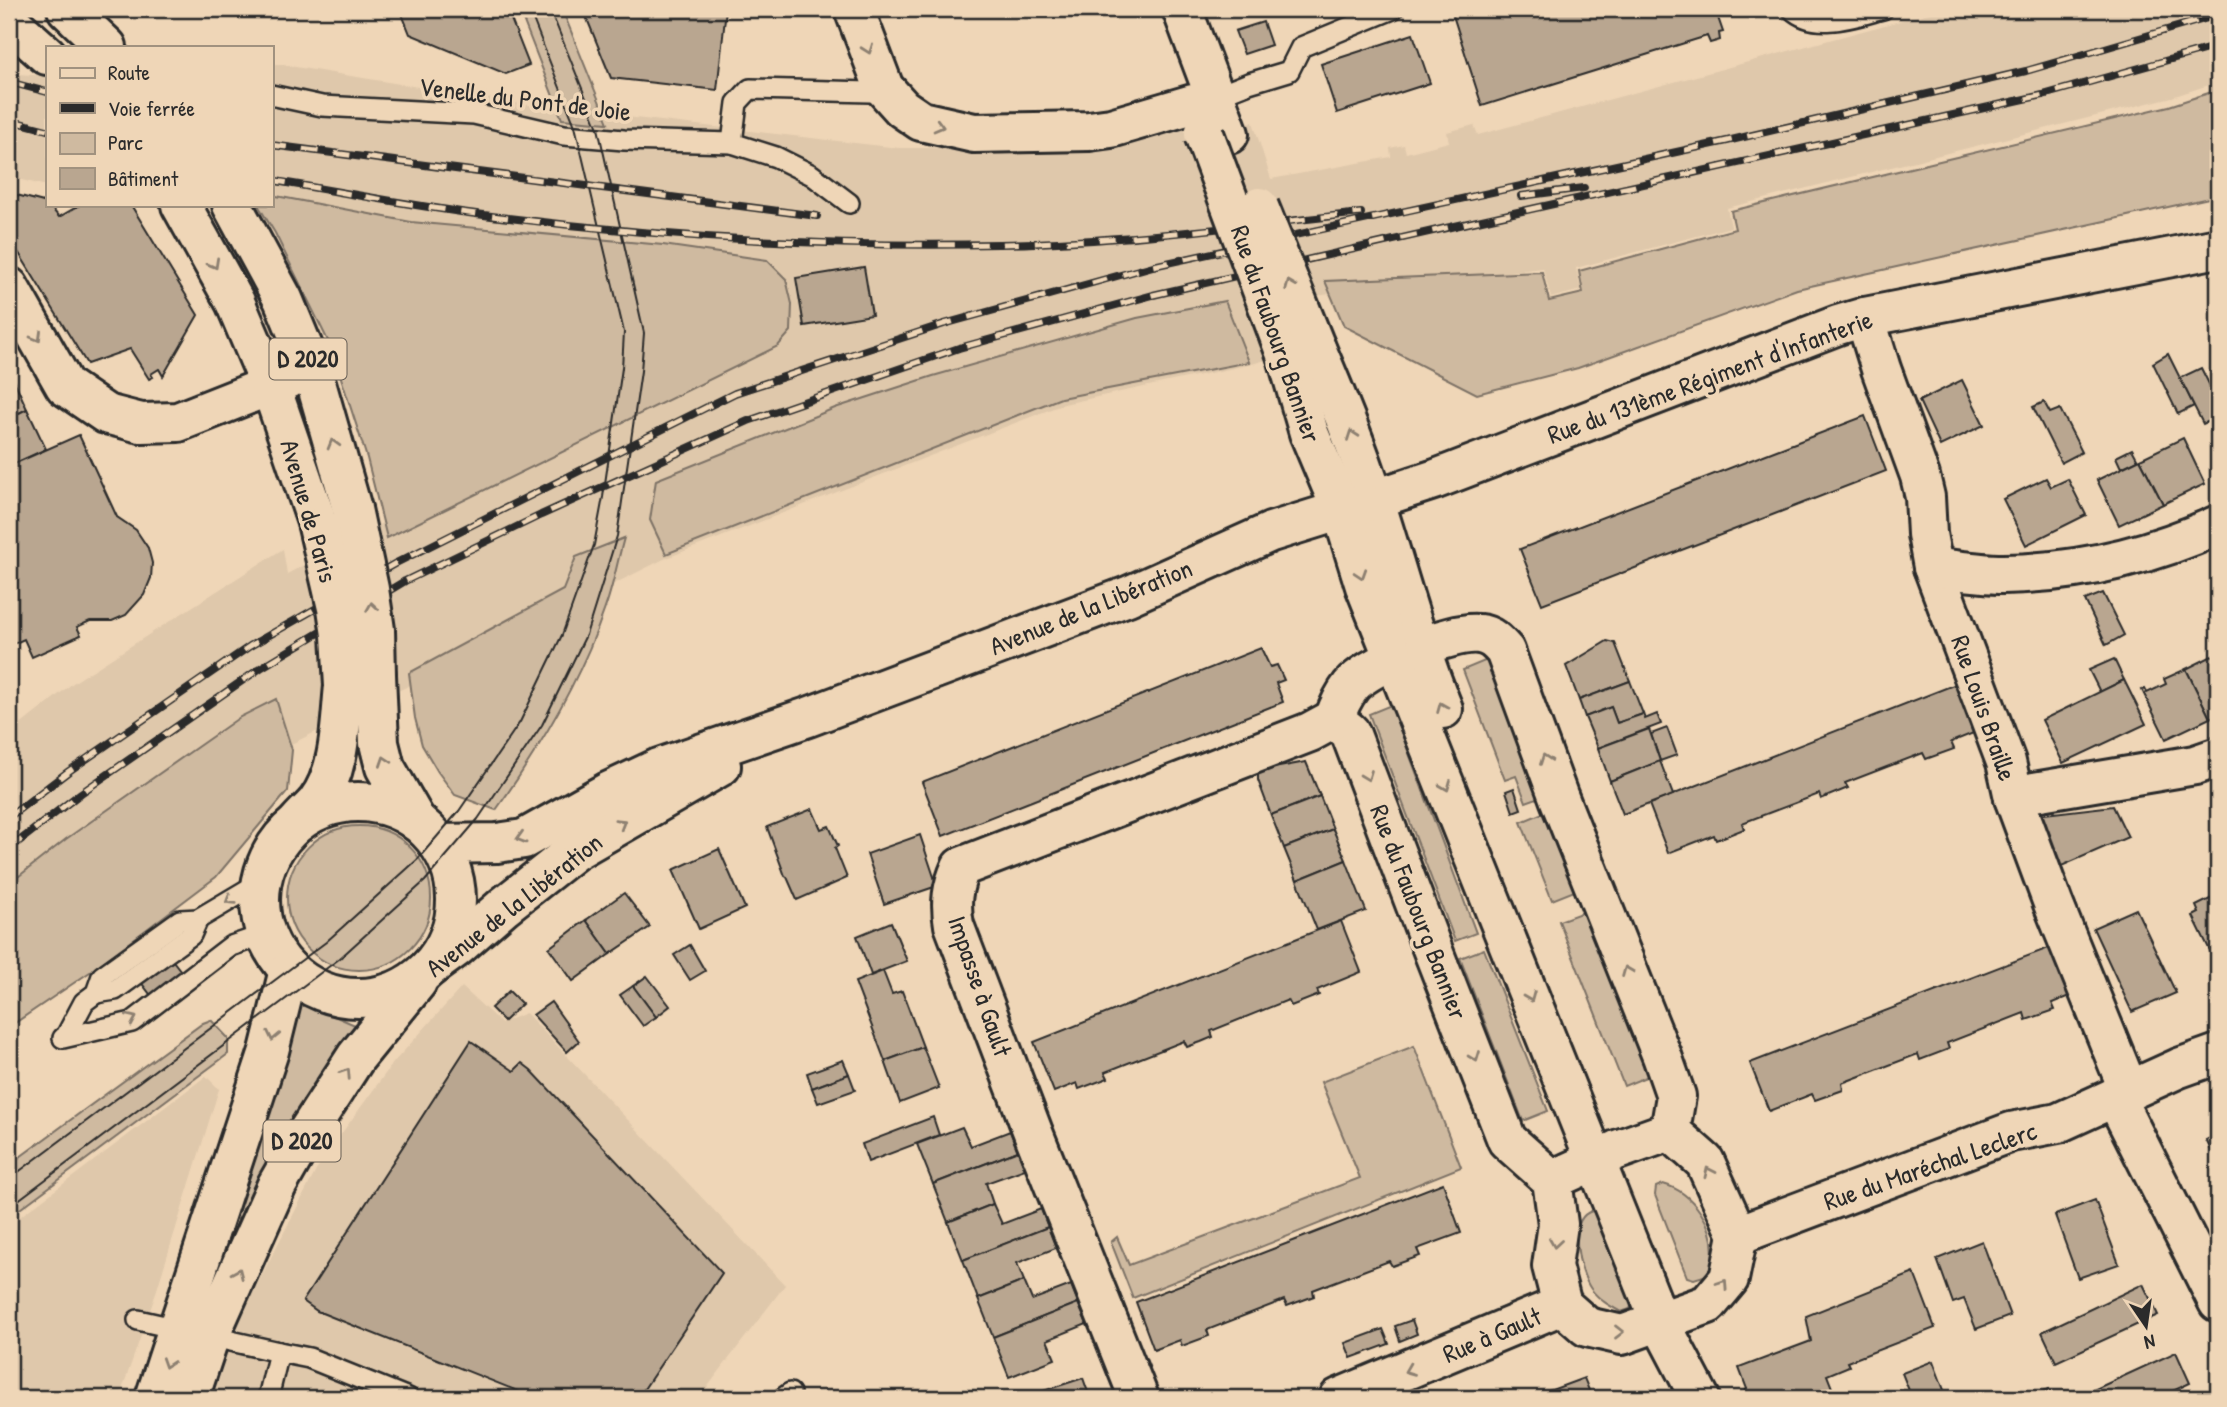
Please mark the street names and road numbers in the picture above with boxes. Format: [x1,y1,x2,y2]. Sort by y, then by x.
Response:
street label: Venelle du Pont de Joie [417,68,633,129]
street label: Rue du Faubourg Bannier [1223,221,1330,447]
street label: Rue du 131ème Régiment d'Infanterie [1543,301,1877,452]
road number: D 2020 [270,338,346,380]
street label: Avenue de Paris [272,435,347,586]
street label: Avenue de la Libération [984,550,1197,663]
street label: Rue Louis Braille [1943,630,2026,785]
street label: Rue du Faubourg Bannier [1362,799,1477,1024]
street label: Avenue de la Libération [418,825,609,985]
street label: Impasse à Gault [940,911,1021,1062]
street label: Rue du Maréchal Leclerc [1819,1113,2041,1218]
road number: D 2020 [264,1120,340,1162]
street label: Rue à Gault [1437,1298,1547,1371]

